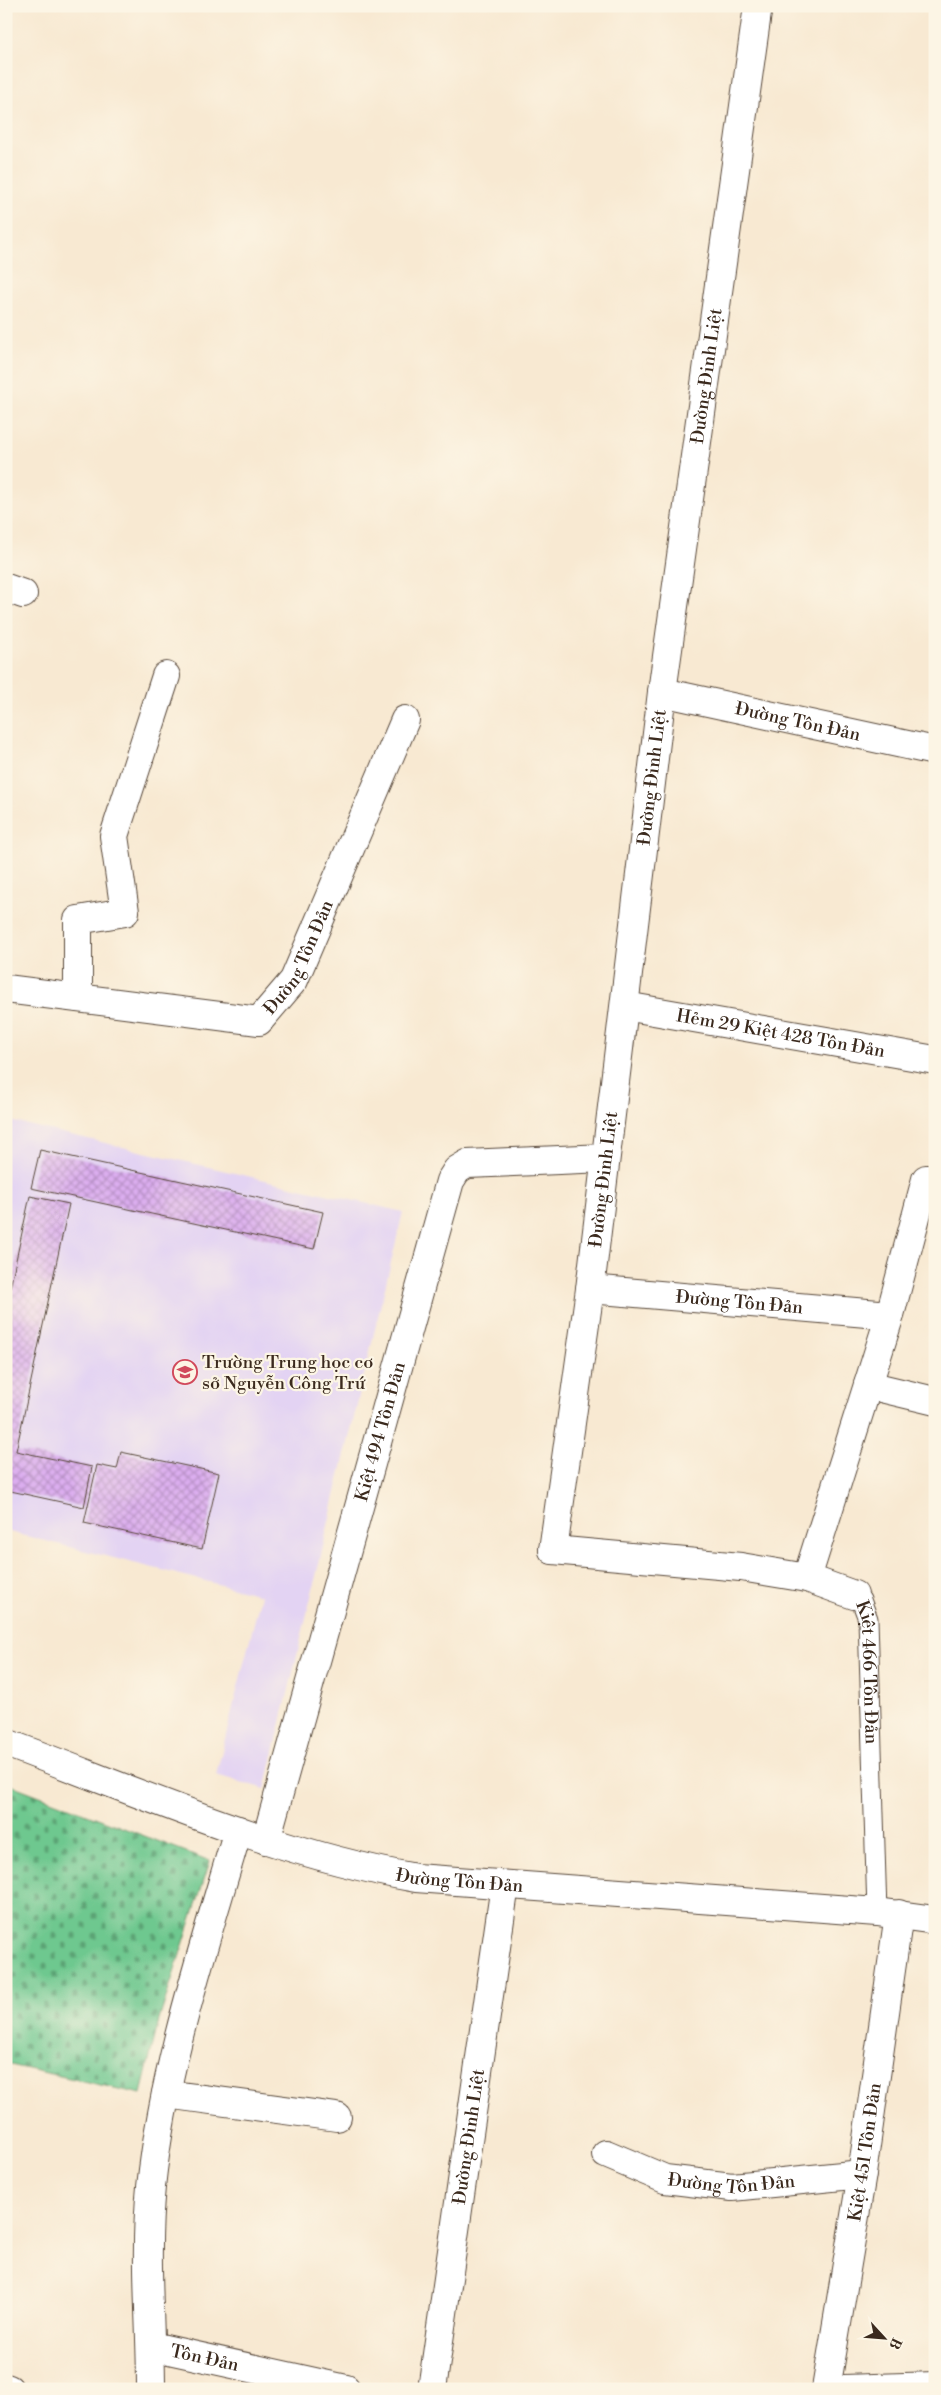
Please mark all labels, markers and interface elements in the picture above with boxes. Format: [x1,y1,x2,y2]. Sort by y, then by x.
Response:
street label: Đường Đinh Liệt [686,306,728,445]
street label: Đường Tôn Đản [733,697,863,747]
street label: Đường Đinh Liệt [633,708,672,847]
street label: Đường Tôn Đản [259,896,339,1020]
street label: Hẻm 29 Kiệt 428 Tôn Đản [674,1004,887,1063]
street label: Đường Đinh Liệt [584,1110,623,1249]
street label: Đường Tôn Đản [675,1285,804,1319]
place label: Trường Trung học cơ sở Nguyễn Công Trứ [202,1351,373,1395]
school or university icon: Trường Trung học cơ sở Nguyễn Công Trứ [172,1359,198,1385]
street label: Kiệt 494 Tôn Đản [350,1359,411,1504]
street label: Kiệt 466 Tôn Đản [850,1598,883,1745]
street label: Đường Tôn Đản [394,1863,524,1898]
street label: Đường Đinh Liệt [448,2067,490,2206]
street label: Kiệt 451 Tôn Đản [843,2081,887,2223]
street label: Đường Tôn Đản [667,2168,796,2200]
north arrow [858,2312,908,2362]
text: B [884,2335,905,2352]
street label: Tôn Đản [168,2340,241,2377]

